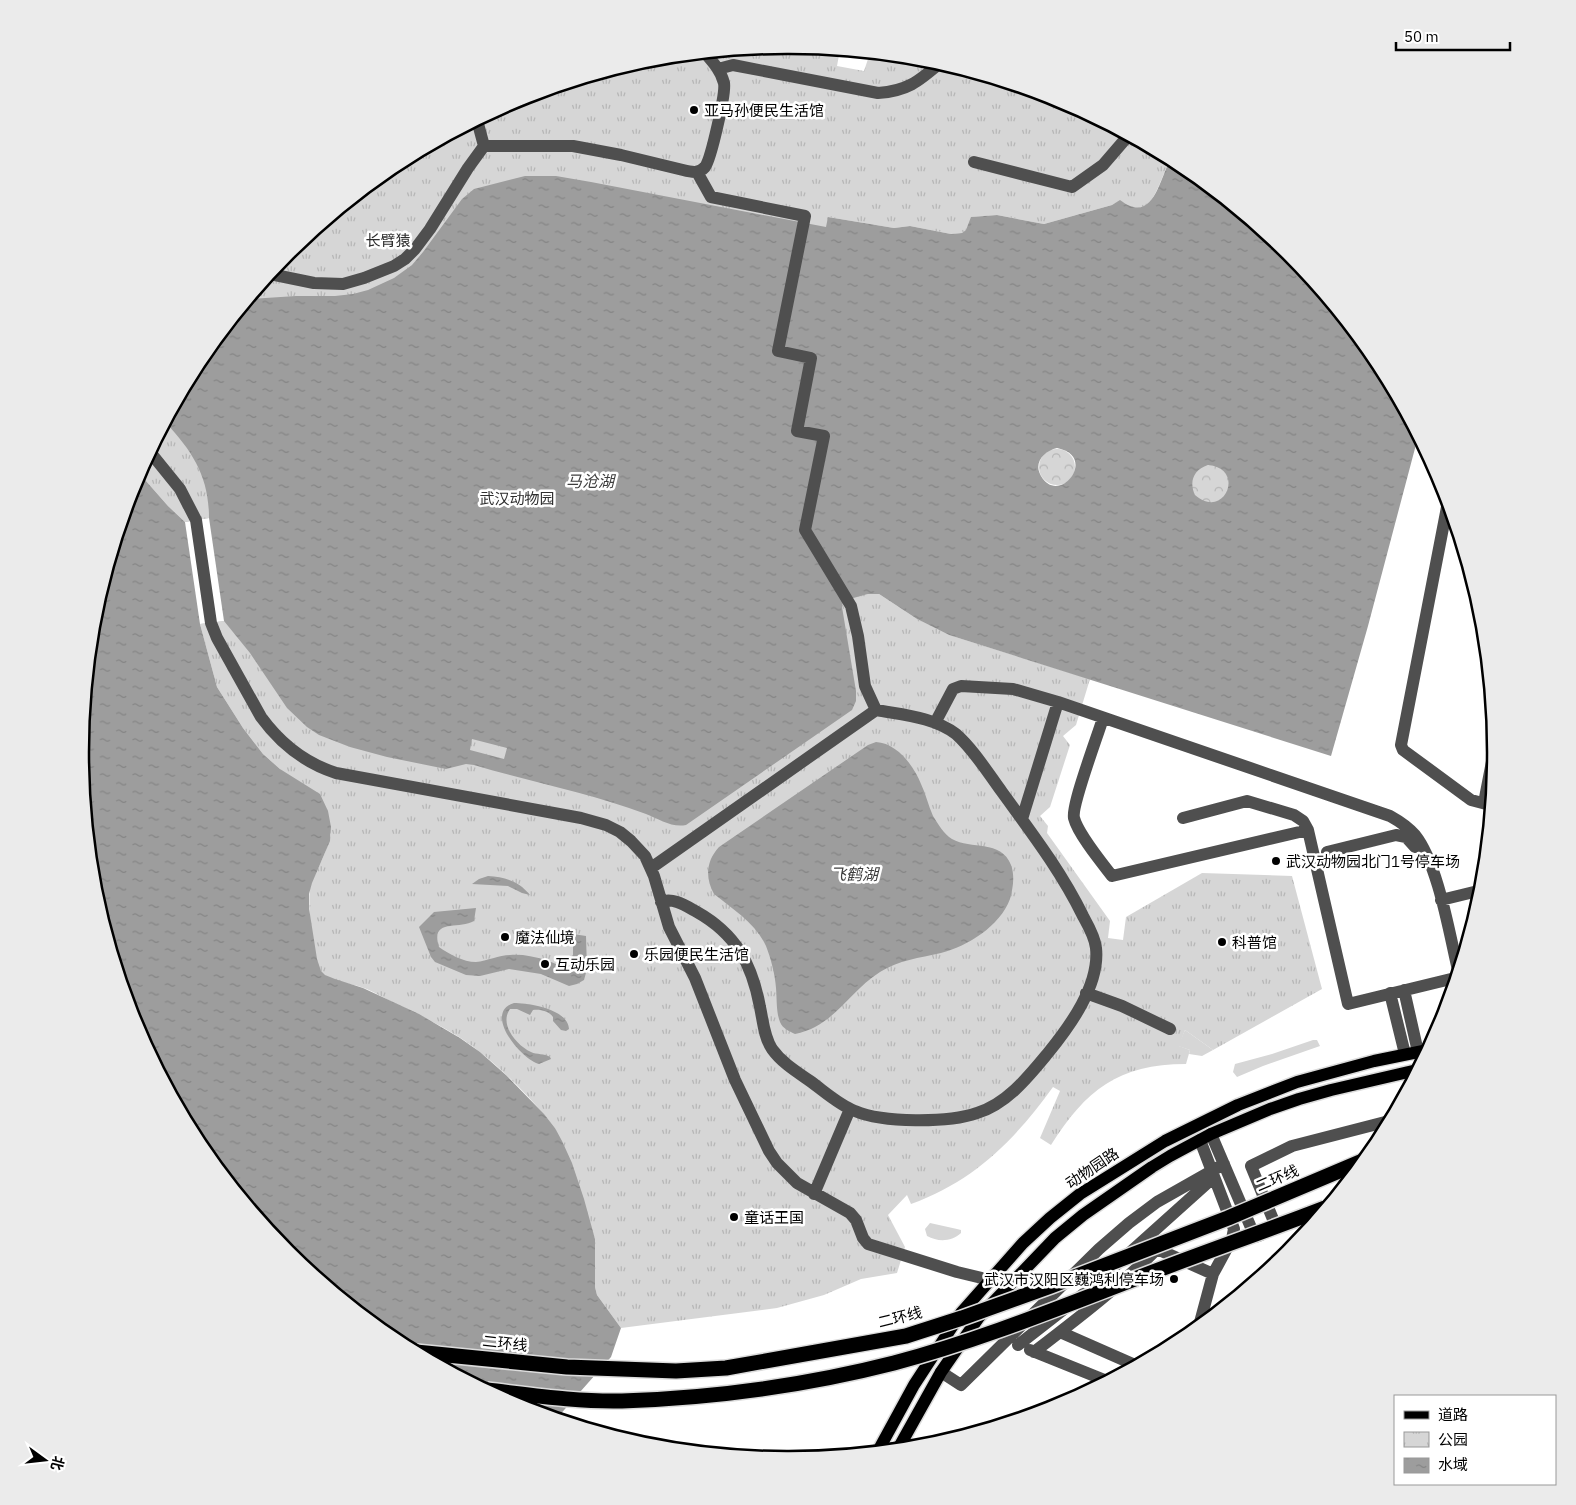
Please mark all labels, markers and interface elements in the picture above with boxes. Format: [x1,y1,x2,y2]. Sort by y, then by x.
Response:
scale bar [1396,20,1510,52]
text: 50 m [1404,27,1439,46]
place label: 亚马孙便民生活馆 [704,101,824,120]
marker: 亚马孙便民生活馆 [688,104,700,116]
park label: 长臂猿 [365,231,411,250]
water label: 马沧湖 [566,471,617,491]
park label: 武汉动物园 [479,489,555,508]
place label: 武汉动物园北门1号停车场 [1286,852,1460,871]
marker: 武汉动物园北门1号停车场 [1270,855,1282,867]
water label: 飞鹤湖 [830,864,881,884]
place label: 魔法仙境 [515,928,575,947]
marker: 魔法仙境 [499,931,511,943]
place label: 科普馆 [1232,933,1277,952]
marker: 科普馆 [1216,936,1228,948]
place label: 乐园便民生活馆 [644,945,749,964]
marker: 乐园便民生活馆 [628,948,640,960]
place label: 互动乐园 [555,955,615,974]
marker: 互动乐园 [539,958,551,970]
street label: 动物园路 [1062,1143,1122,1193]
street label: 二环线 [1253,1160,1301,1196]
place label: 童话王国 [744,1208,804,1227]
marker: 童话王国 [728,1211,740,1223]
place label: 武汉市汉阳区巍鸿利停车场 [984,1270,1164,1289]
marker: 武汉市汉阳区巍鸿利停车场 [1168,1273,1180,1285]
street label: 二环线 [876,1302,924,1332]
street label: 二环线 [482,1331,528,1355]
legend [1394,1395,1556,1485]
text: 道路 [1438,1405,1468,1424]
text: 公园 [1438,1430,1468,1449]
north arrow [20,1435,70,1485]
text: 北 [47,1454,68,1472]
text: 水域 [1438,1455,1468,1474]

